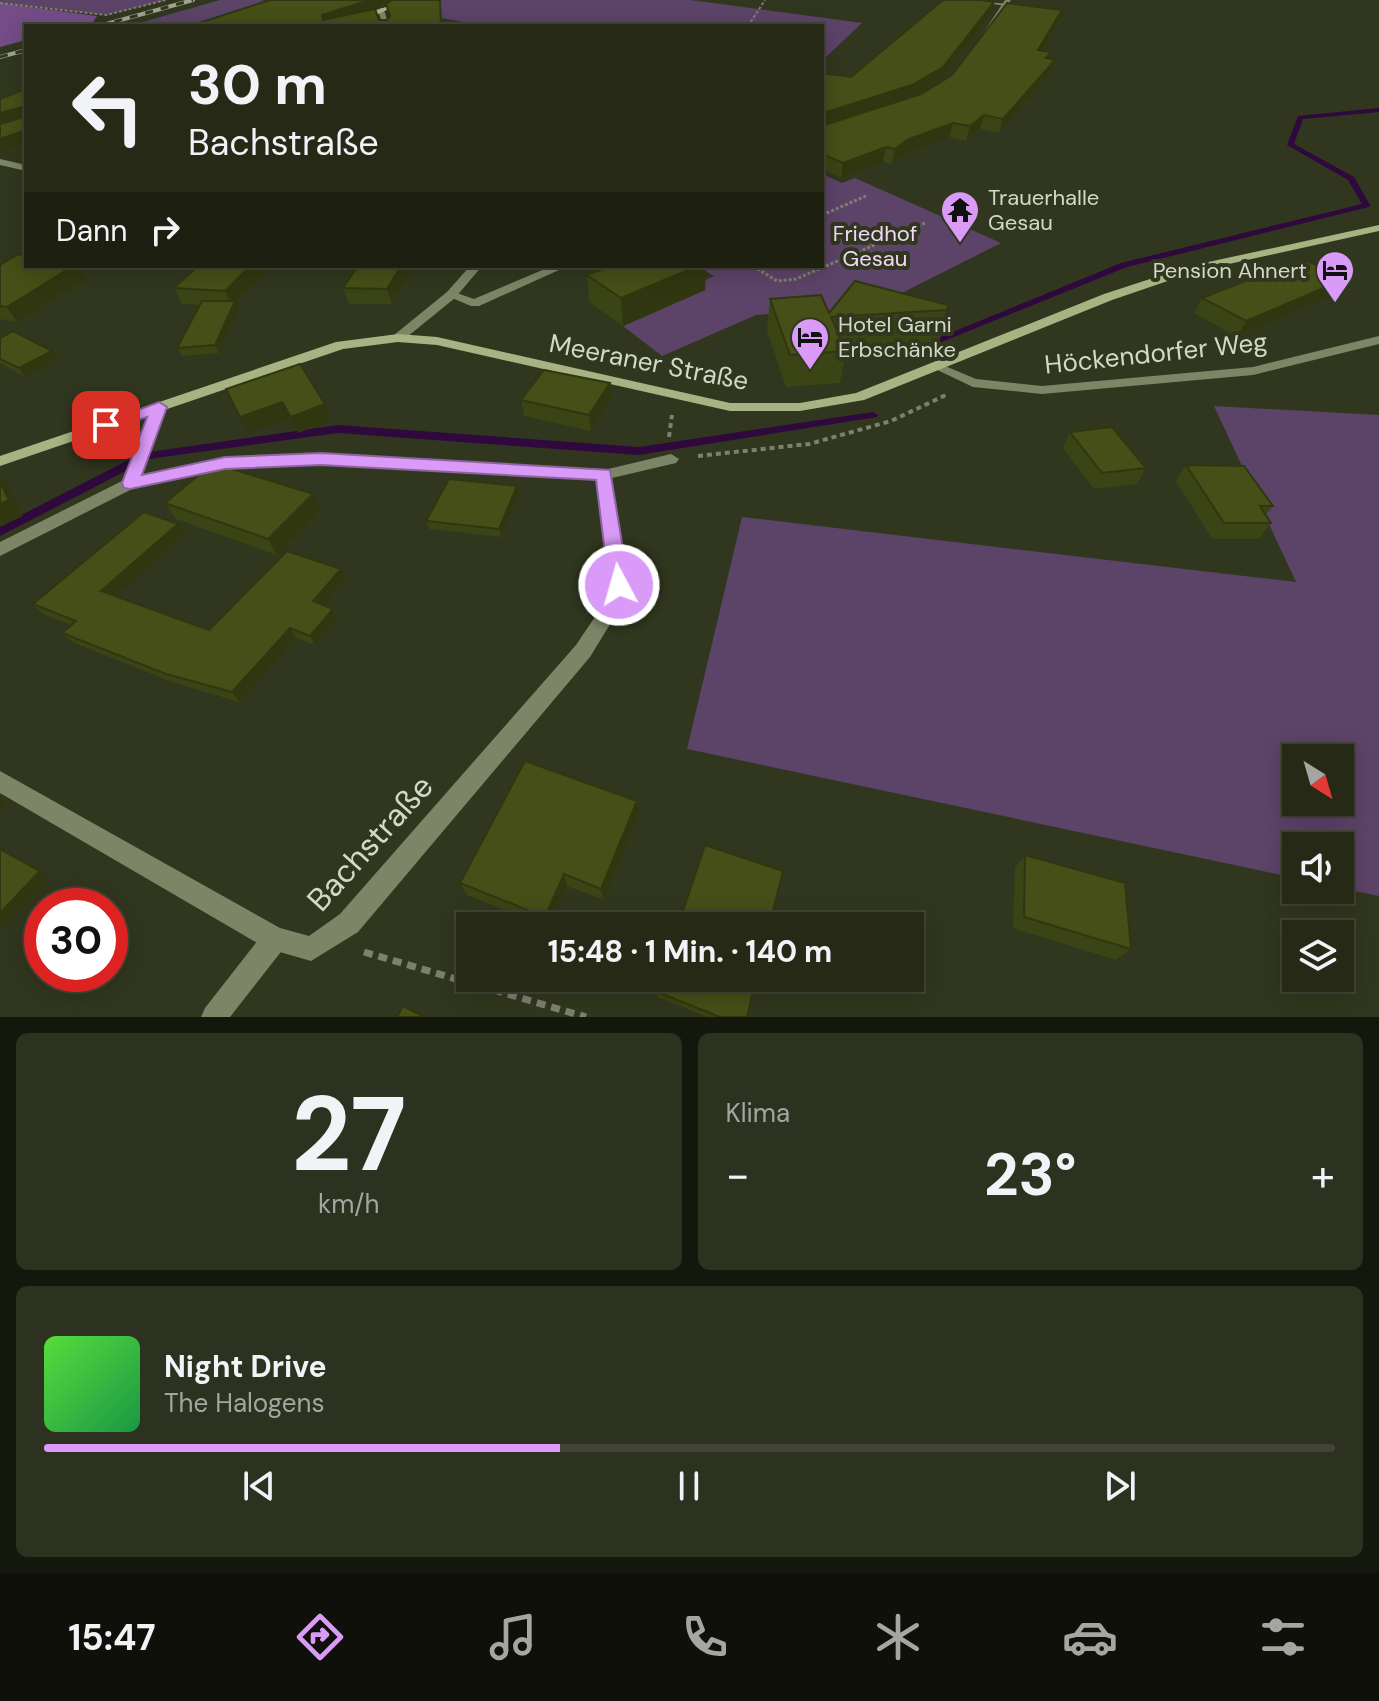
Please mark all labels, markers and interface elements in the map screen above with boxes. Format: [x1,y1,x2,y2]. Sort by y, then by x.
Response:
text: 30 m [188,48,327,121]
icon: left [56,56,160,160]
text: Bachstraße [188,119,379,166]
place label: Trauerhalle Gesau [988,183,1099,237]
temple icon: Trauerhalle Gesau [939,189,981,244]
icon: right [143,208,187,252]
text: Dann [56,211,127,250]
park label: Friedhof Gesau [833,219,917,273]
hotel icon: Pension Ahnert [1314,249,1356,304]
place label: Pension Ahnert [1153,256,1307,285]
place label: Hotel Garni Erbschänke [838,310,956,364]
hotel icon: Hotel Garni Erbschänke [789,316,831,371]
street label: Höckendorfer Weg [1043,324,1269,382]
street label: Meeraner Straße [547,326,751,398]
pin [72,391,140,459]
icon: arrive [84,403,128,447]
position arrow [577,543,661,627]
north arrow [1282,744,1354,816]
map controls [1282,744,1354,992]
street label: Bachstraße [298,766,442,920]
button: sound [1282,832,1354,904]
speed limit sign: 30 [24,888,128,992]
button: layers [1282,920,1354,992]
text: 15:48 · 1 Min. · 140 m [548,932,832,971]
text: 27 [291,1067,406,1202]
text: Klima [726,1096,790,1130]
text: 23° [984,1135,1077,1214]
text: − [726,1146,750,1204]
text: + [1311,1146,1335,1204]
text: km/h [318,1187,379,1221]
text: Night Drive [164,1347,327,1386]
text: The Halogens [164,1386,324,1420]
icon: previous [237,1464,281,1508]
icon: pause [667,1464,711,1508]
icon: next [1098,1464,1142,1508]
icon: directions [292,1609,348,1665]
icon: music [485,1609,541,1665]
icon: phone [677,1609,733,1665]
icon: climate [870,1609,926,1665]
icon: car [1062,1609,1118,1665]
icon: filters [1255,1609,1311,1665]
text: 15:47 [68,1614,156,1661]

